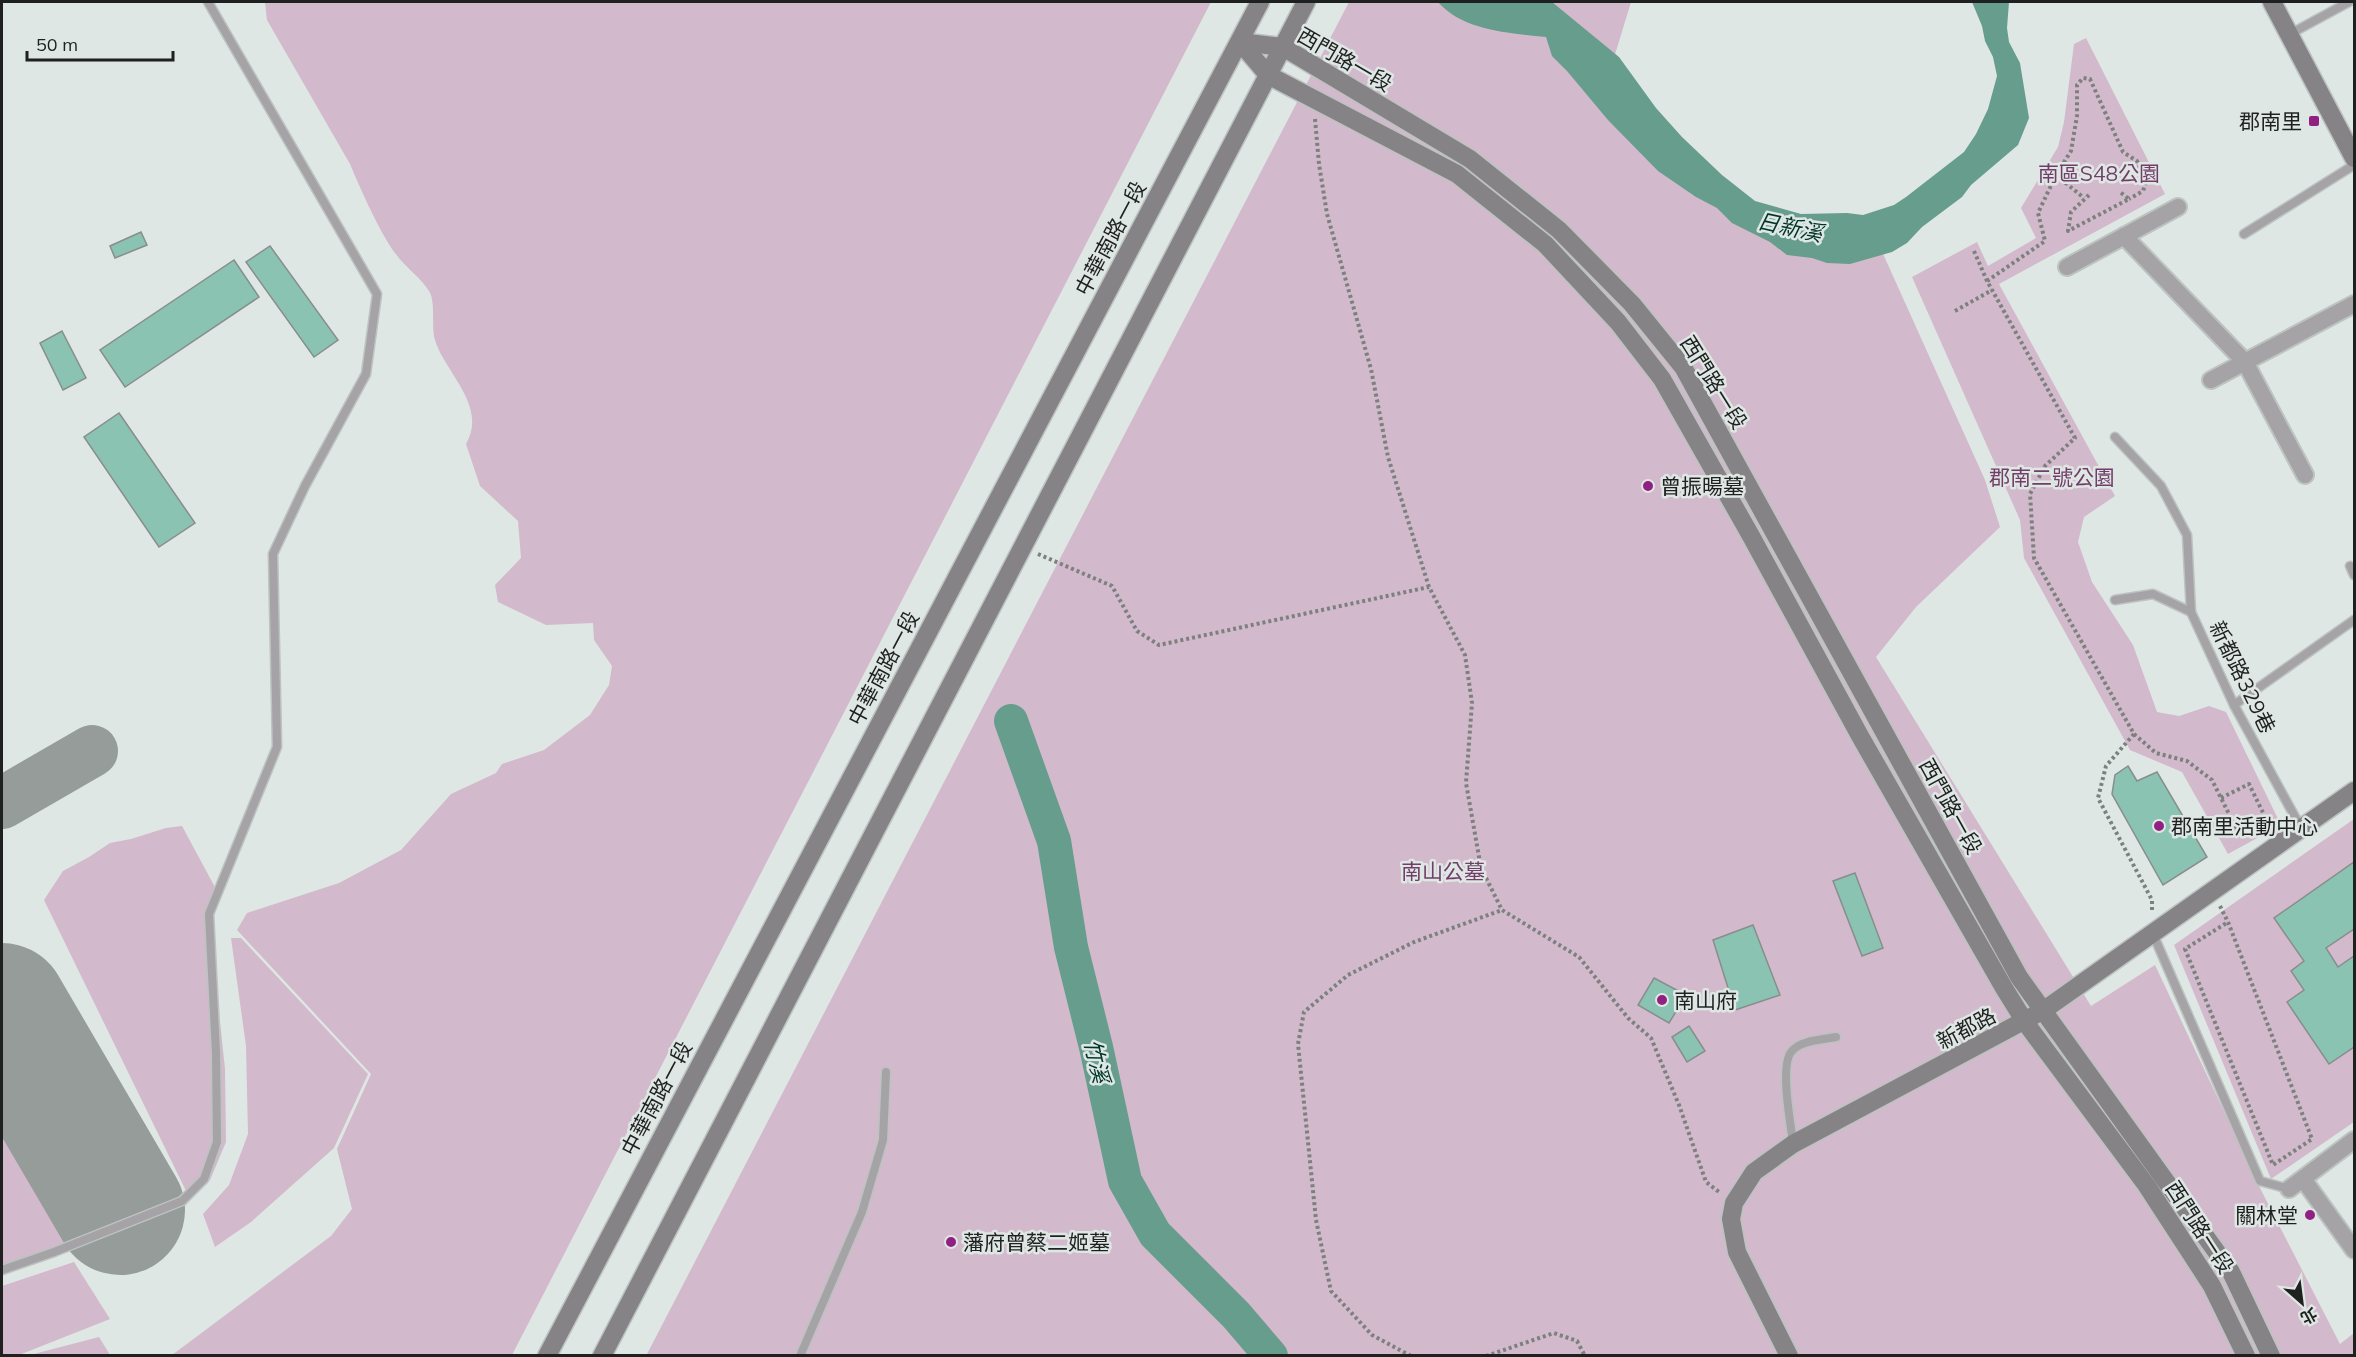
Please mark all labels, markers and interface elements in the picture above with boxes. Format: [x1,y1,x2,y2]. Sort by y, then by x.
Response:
street label: 西門路一段 [1293,21,1397,97]
scale bar [27,24,172,62]
text: 50 m [36,33,78,56]
place label: 郡南里 [2239,108,2302,134]
marker: 郡南里 [2307,114,2321,128]
park label: 南區S48公園 [2038,160,2160,186]
street label: 中華南路一段 [1069,176,1151,300]
water label: 日新溪 [1755,206,1828,248]
street label: 西門路一段 [1675,331,1753,433]
park label: 郡南二號公園 [1989,464,2115,490]
place label: 曾振暘墓 [1660,473,1744,499]
marker: 曾振暘墓 [1641,479,1655,493]
street label: 中華南路一段 [842,606,924,730]
street label: 新都路329巷 [2205,617,2281,737]
street label: 西門路一段 [1914,754,1988,858]
place label: 郡南里活動中心 [2171,813,2318,839]
marker: 郡南里活動中心 [2152,819,2166,833]
park label: 南山公墓 [1401,858,1485,884]
place label: 南山府 [1674,987,1737,1013]
marker: 南山府 [1655,993,1669,1007]
street label: 新都路 [1932,1002,2000,1054]
street label: 中華南路一段 [615,1036,697,1160]
water label: 竹溪 [1078,1036,1116,1089]
street label: 西門路一段 [2161,1176,2239,1278]
place label: 關林堂 [2235,1202,2298,1228]
marker: 關林堂 [2303,1208,2317,1222]
place label: 藩府曾蔡二姬墓 [963,1229,1110,1255]
marker: 藩府曾蔡二姬墓 [944,1235,958,1249]
north arrow [2272,1273,2332,1333]
text: 北 [2297,1304,2321,1329]

